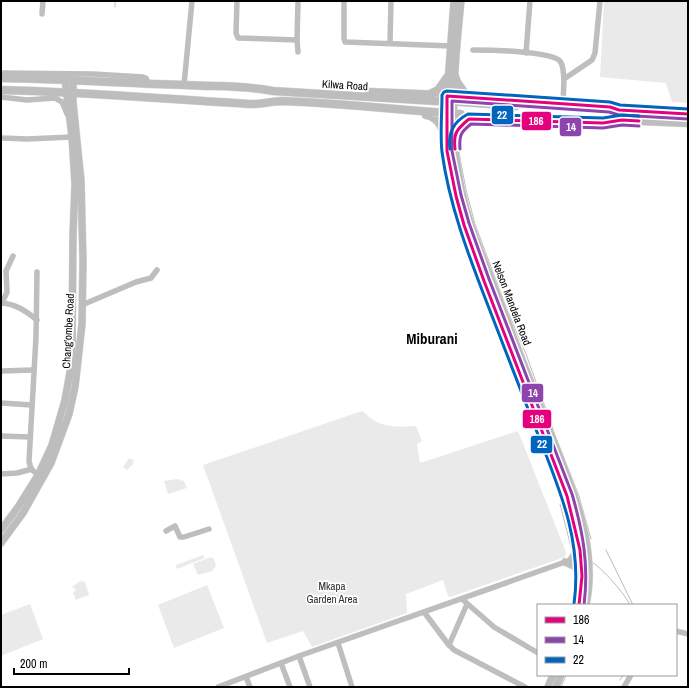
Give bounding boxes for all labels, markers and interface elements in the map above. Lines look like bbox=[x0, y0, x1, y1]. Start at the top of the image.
street label: Kilwa Road bbox=[322, 77, 368, 93]
line badge: 22 bbox=[491, 105, 514, 125]
text: 22 bbox=[497, 108, 507, 122]
line badge: 186 bbox=[521, 111, 552, 131]
text: 186 bbox=[528, 114, 544, 128]
line badge: 14 bbox=[559, 117, 582, 137]
text: 14 bbox=[566, 120, 576, 134]
street label: Nelson Mandela Road bbox=[489, 259, 535, 347]
street label: Chang'ombe Road bbox=[59, 293, 77, 369]
district label: Miburani bbox=[406, 328, 458, 349]
line badge: 14 bbox=[521, 383, 544, 403]
text: 14 bbox=[528, 386, 538, 400]
line badge: 186 bbox=[522, 409, 552, 429]
text: 186 bbox=[529, 412, 545, 426]
line badge: 22 bbox=[530, 435, 553, 454]
text: 22 bbox=[537, 437, 547, 451]
park label: Mkapa Garden Area bbox=[306, 579, 358, 606]
legend bbox=[537, 604, 677, 676]
text: 186 bbox=[573, 612, 589, 628]
text: 14 bbox=[573, 632, 584, 648]
scale bar bbox=[14, 650, 129, 676]
text: 22 bbox=[573, 652, 584, 668]
text: 200 m bbox=[20, 656, 47, 672]

